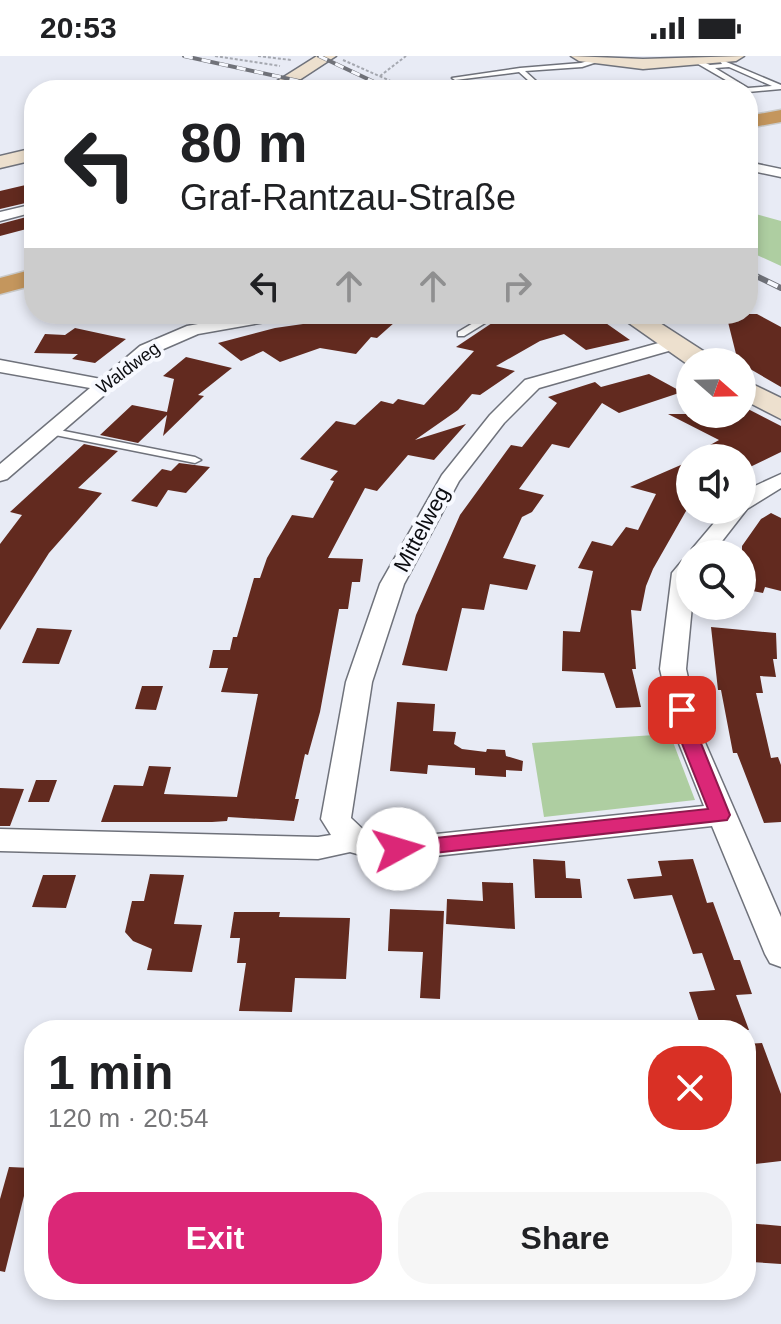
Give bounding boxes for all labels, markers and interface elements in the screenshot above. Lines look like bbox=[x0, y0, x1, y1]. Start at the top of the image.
text: 20:53 bbox=[40, 11, 117, 44]
text: 80 m bbox=[180, 111, 308, 174]
icon: left bbox=[48, 112, 152, 216]
text: Graf-Rantzau-Straße bbox=[180, 177, 516, 218]
icon: left bbox=[243, 264, 287, 308]
icon: ahead bbox=[327, 264, 371, 308]
icon: ahead bbox=[411, 264, 455, 308]
icon: right bbox=[495, 264, 539, 308]
street label: Waldweg bbox=[93, 338, 163, 398]
north arrow bbox=[676, 348, 756, 428]
map controls bbox=[676, 348, 756, 620]
button: sound bbox=[676, 444, 756, 524]
street label: Mittelweg bbox=[389, 482, 454, 576]
button: search bbox=[676, 540, 756, 620]
pin bbox=[648, 676, 716, 744]
icon: arrive bbox=[660, 688, 704, 732]
position arrow bbox=[356, 807, 440, 891]
text: 1 min bbox=[48, 1046, 173, 1099]
button: close bbox=[648, 1046, 732, 1130]
text: 120 m · 20:54 bbox=[48, 1103, 208, 1133]
button: Exit bbox=[48, 1192, 382, 1284]
button: Share bbox=[398, 1192, 732, 1284]

